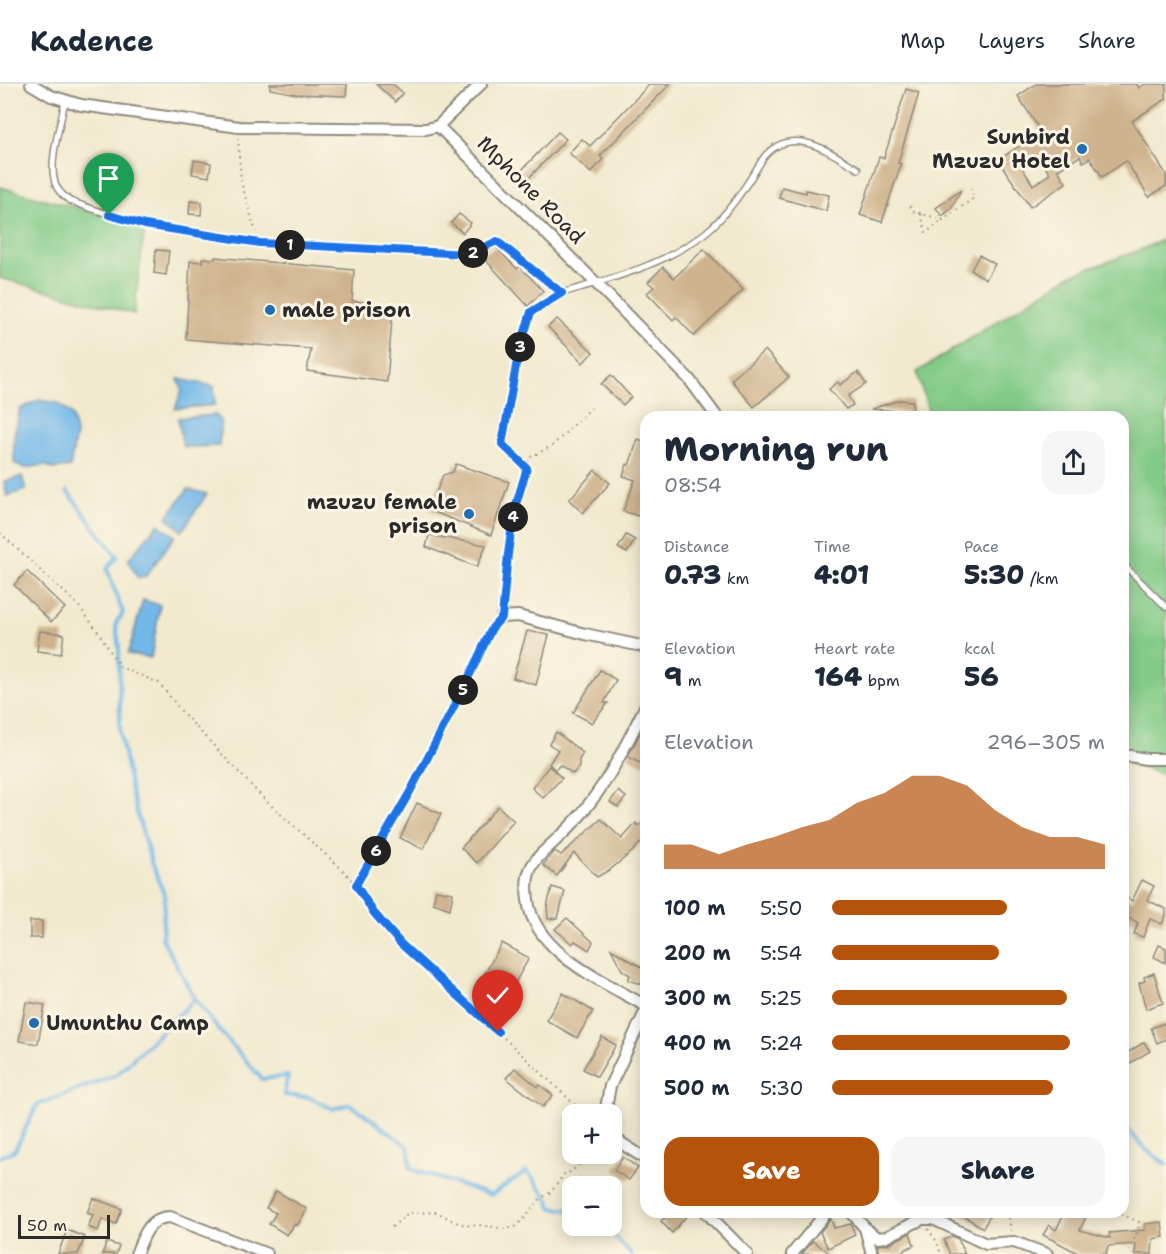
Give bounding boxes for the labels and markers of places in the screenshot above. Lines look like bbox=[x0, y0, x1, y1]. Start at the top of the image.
place label: Sunbird Mzuzu Hotel bbox=[932, 123, 1070, 175]
marker: Sunbird Mzuzu Hotel bbox=[1075, 142, 1089, 156]
pin bbox=[83, 153, 134, 215]
pin: 1 bbox=[275, 230, 305, 260]
pin: 2 bbox=[458, 238, 488, 268]
place label: male prison bbox=[282, 296, 411, 324]
marker: male prison bbox=[263, 303, 277, 317]
pin: 3 bbox=[505, 332, 535, 362]
place label: mzuzu female prison bbox=[307, 488, 457, 540]
pin: 4 bbox=[498, 502, 528, 532]
marker: mzuzu female prison bbox=[462, 507, 476, 521]
pin: 5 bbox=[448, 675, 478, 705]
pin: 6 bbox=[361, 836, 391, 866]
pin bbox=[472, 970, 523, 1032]
place label: Umunthu Camp bbox=[46, 1009, 209, 1037]
marker: Umunthu Camp bbox=[27, 1016, 41, 1030]

